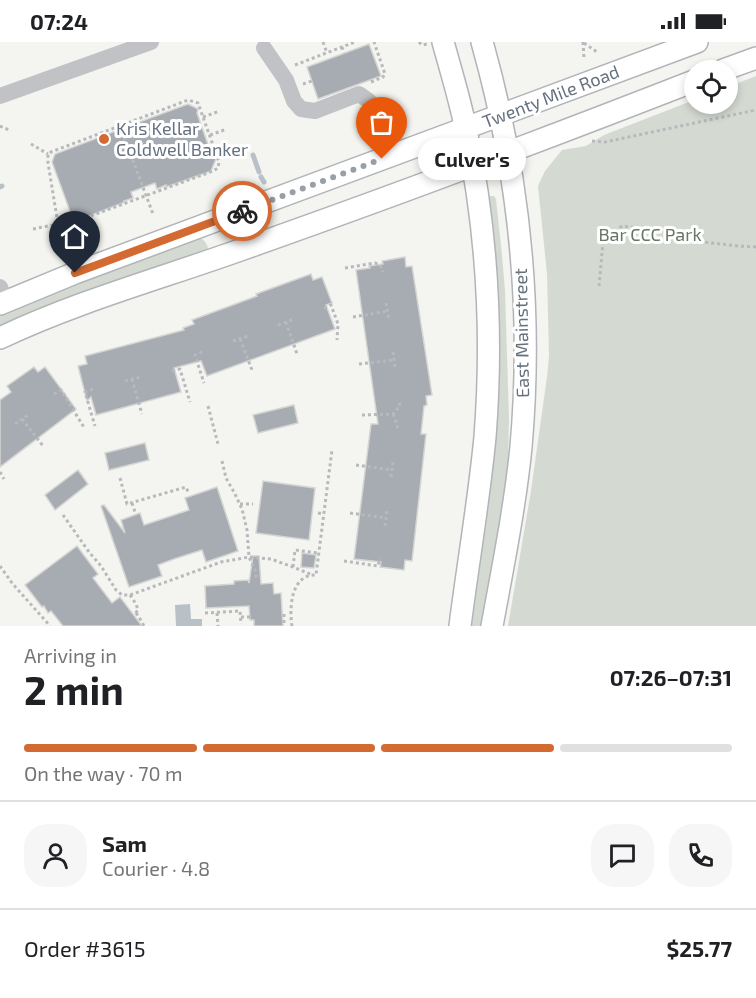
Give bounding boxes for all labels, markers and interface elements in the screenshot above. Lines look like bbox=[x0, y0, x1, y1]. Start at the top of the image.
text: 07:24 bbox=[30, 8, 88, 34]
street label: Twenty Mile Road bbox=[479, 60, 622, 132]
map controls bbox=[684, 60, 738, 114]
button: locate bbox=[684, 60, 738, 114]
pin bbox=[356, 97, 407, 159]
icon: bag bbox=[365, 106, 398, 139]
place label: Kris Kellar Coldwell Banker bbox=[116, 117, 248, 160]
marker: Kris Kellar Coldwell Banker bbox=[97, 132, 111, 146]
callout: Culver's bbox=[418, 138, 526, 180]
text: Culver's bbox=[434, 147, 510, 171]
courier bbox=[212, 181, 272, 241]
icon: bike bbox=[226, 195, 259, 228]
pin bbox=[49, 211, 100, 273]
icon: home bbox=[58, 220, 91, 253]
park label: Bar CCC Park bbox=[598, 223, 702, 245]
street label: East Mainstreet bbox=[509, 268, 533, 398]
text: Arriving in bbox=[24, 643, 117, 667]
text: 07:26–07:31 bbox=[610, 664, 732, 690]
text: 2 min bbox=[24, 666, 124, 713]
text: On the way · 70 m bbox=[24, 761, 183, 785]
button: person bbox=[24, 824, 87, 887]
button: chat bbox=[591, 824, 654, 887]
button: phone bbox=[669, 824, 732, 887]
text: Sam bbox=[102, 830, 147, 856]
text: Courier · 4.8 bbox=[102, 856, 210, 880]
text: Order #3615 bbox=[24, 935, 145, 961]
text: $25.77 bbox=[666, 935, 732, 961]

